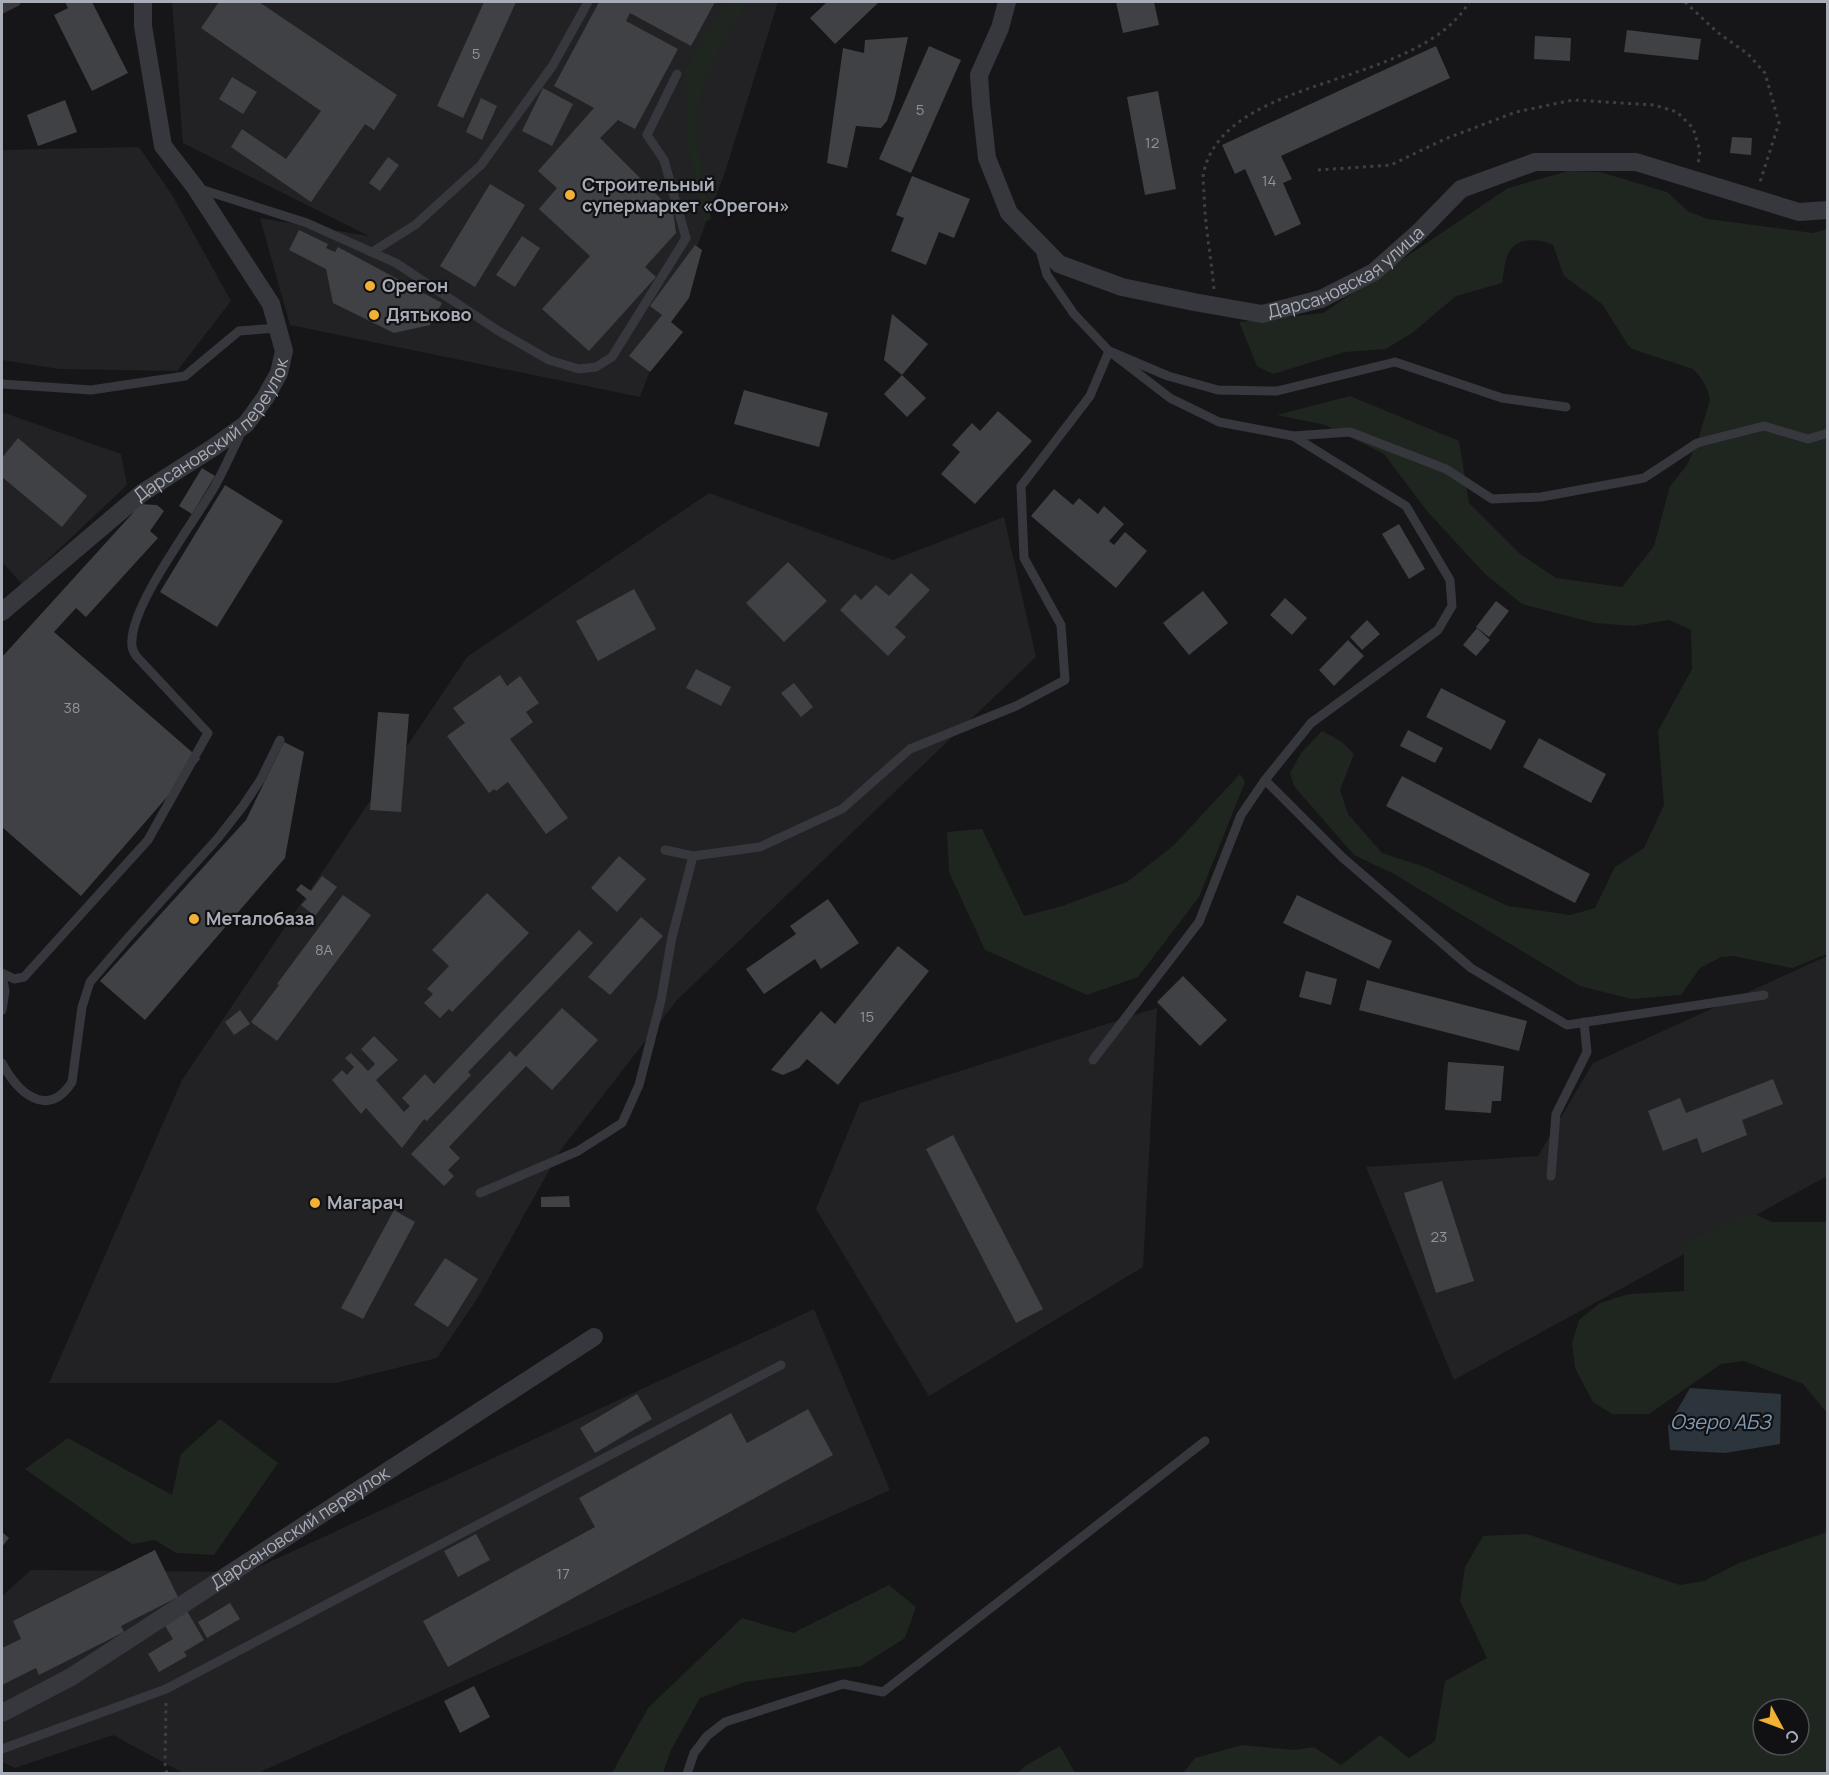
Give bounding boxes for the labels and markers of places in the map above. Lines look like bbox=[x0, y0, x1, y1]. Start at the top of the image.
place label: Строительный супермаркет «Орегон» bbox=[582, 172, 790, 217]
marker: Строительный супермаркет «Орегон» bbox=[563, 188, 577, 202]
place label: Орегон bbox=[382, 273, 448, 297]
marker: Орегон bbox=[363, 279, 377, 293]
place label: Дятьково bbox=[386, 302, 472, 326]
marker: Дятьково bbox=[367, 308, 381, 322]
place label: Металобаза bbox=[206, 906, 315, 930]
marker: Металобаза bbox=[187, 912, 201, 926]
place label: Магарач bbox=[327, 1190, 403, 1214]
marker: Магарач bbox=[308, 1196, 322, 1210]

